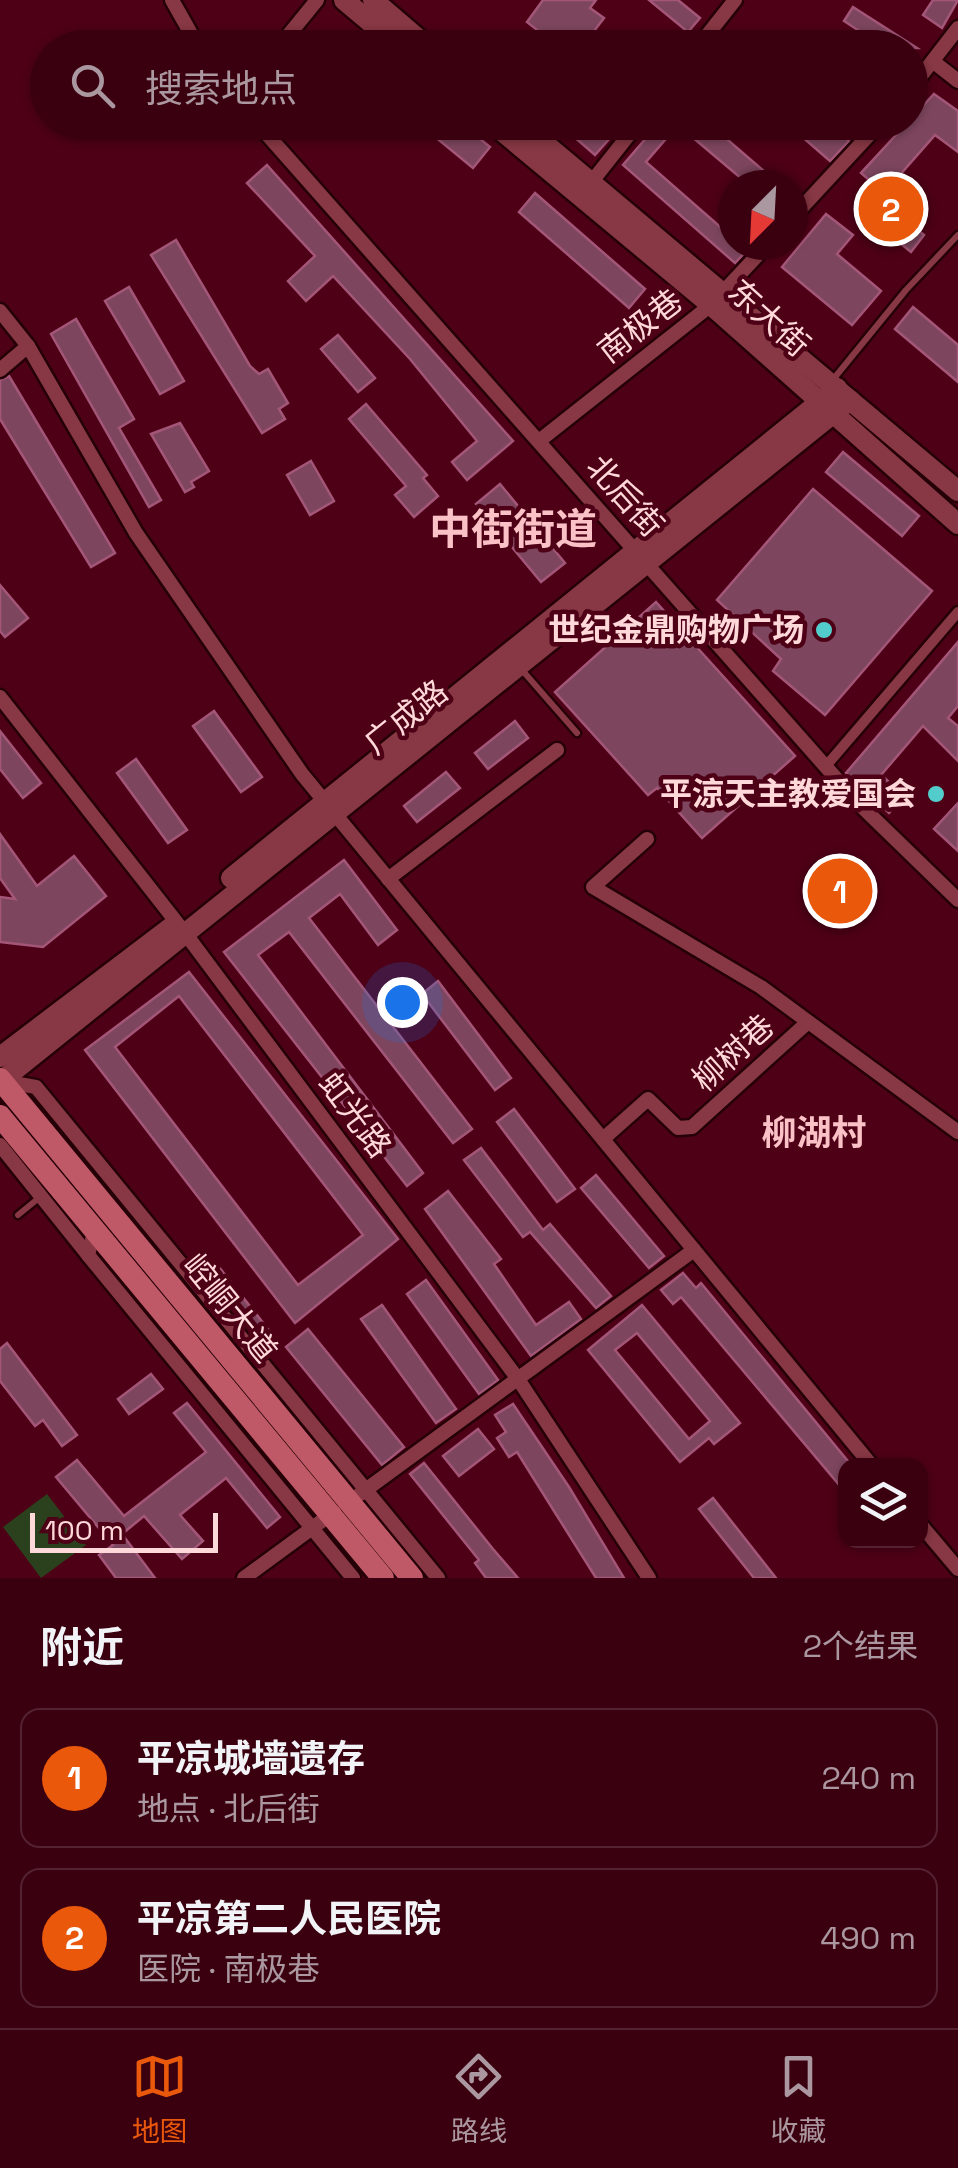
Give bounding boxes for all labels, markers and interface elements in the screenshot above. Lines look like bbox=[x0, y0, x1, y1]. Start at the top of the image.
search box bbox=[30, 30, 928, 140]
icon: search bbox=[65, 58, 120, 113]
text: 搜索地点 bbox=[145, 65, 297, 113]
north arrow bbox=[718, 170, 808, 260]
pin: 2 bbox=[858, 172, 924, 246]
street label: 东大街 bbox=[720, 271, 818, 365]
street label: 南极巷 bbox=[590, 281, 690, 371]
street label: 北后街 bbox=[578, 447, 672, 545]
district label: 中街街道 bbox=[429, 503, 597, 556]
place label: 世纪金鼎购物广场 bbox=[548, 610, 804, 650]
marker: 世纪金鼎购物广场 bbox=[813, 619, 835, 641]
street label: 广成路 bbox=[356, 671, 456, 763]
place label: 平涼天主教爱国会 bbox=[660, 774, 916, 814]
marker: 平涼天主教爱国会 bbox=[925, 783, 947, 805]
pin: 1 bbox=[808, 854, 872, 928]
your location bbox=[377, 977, 428, 1028]
street label: 柳树巷 bbox=[684, 1006, 782, 1100]
street label: 虹光路 bbox=[310, 1065, 400, 1165]
district label: 柳湖村 bbox=[761, 1111, 867, 1155]
street label: 崆峒大道 bbox=[174, 1246, 286, 1370]
map controls bbox=[838, 1458, 928, 1548]
button: layers bbox=[838, 1458, 928, 1548]
scale bar bbox=[30, 1508, 218, 1552]
text: 100 m bbox=[45, 1512, 124, 1548]
text: 附近 bbox=[40, 1621, 124, 1674]
text: 2个结果 bbox=[803, 1626, 918, 1666]
text: 平凉城墙遗存 bbox=[137, 1735, 365, 1783]
text: 1 bbox=[67, 1758, 82, 1798]
text: 240 m bbox=[821, 1758, 916, 1798]
text: 地点 · 北后街 bbox=[137, 1789, 319, 1829]
text: 平凉第二人民医院 bbox=[137, 1895, 441, 1943]
text: 2 bbox=[65, 1918, 84, 1958]
text: 490 m bbox=[820, 1918, 916, 1958]
text: 医院 · 南极巷 bbox=[137, 1949, 319, 1989]
tab: 地图 bbox=[132, 2049, 188, 2149]
tab: 路线 bbox=[451, 2049, 507, 2149]
tab: 收藏 bbox=[770, 2049, 826, 2149]

